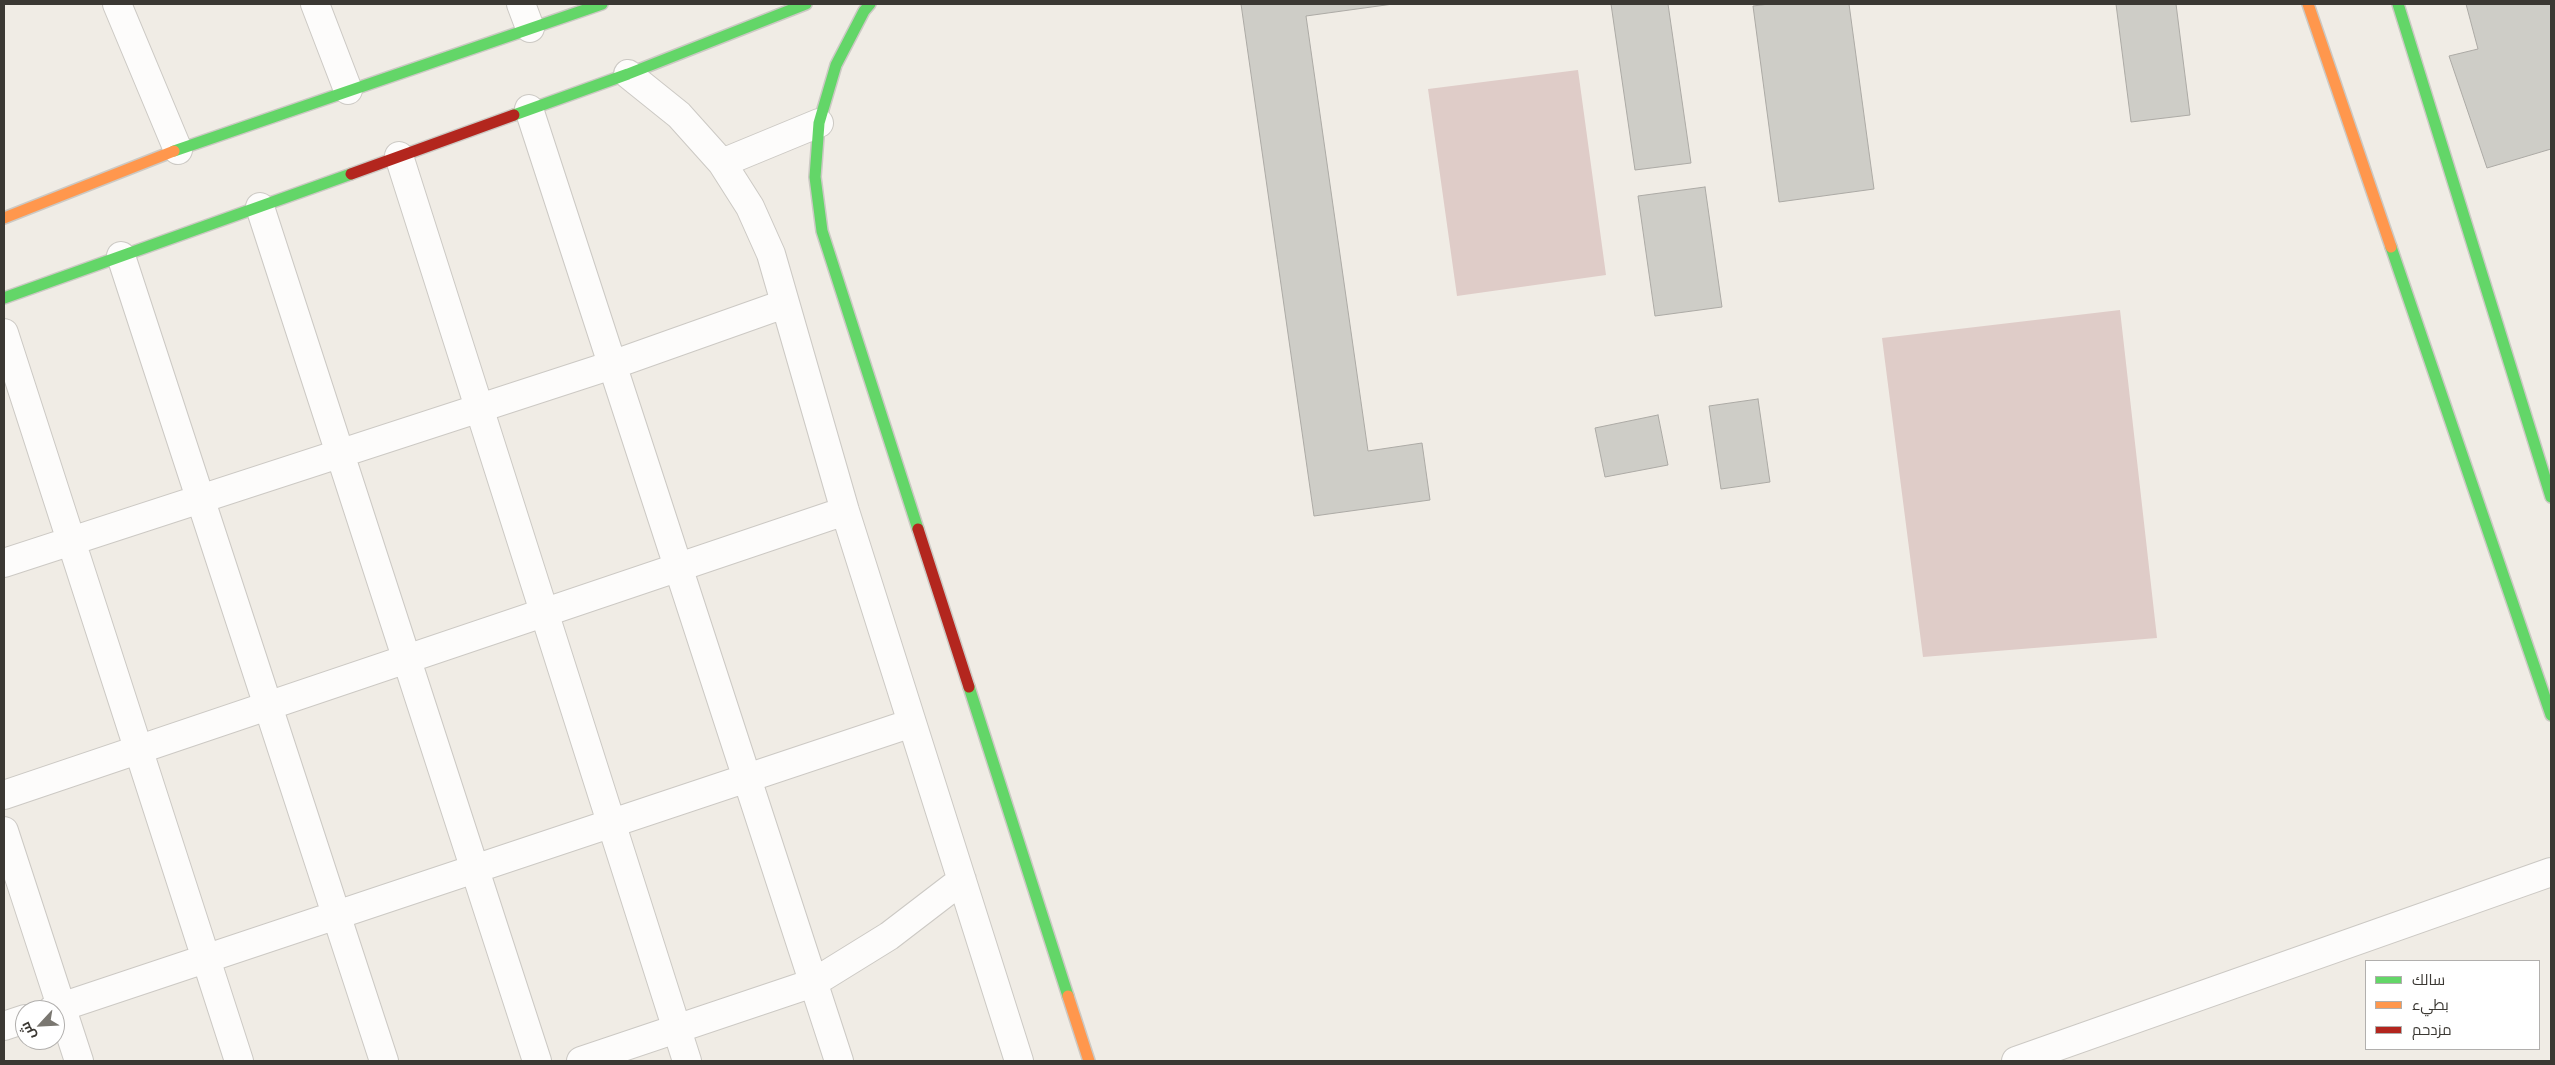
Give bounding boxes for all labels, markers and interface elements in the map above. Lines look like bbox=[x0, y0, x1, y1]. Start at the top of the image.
legend bbox=[2365, 960, 2540, 1050]
text: سالك bbox=[2412, 971, 2445, 988]
text: بطيء bbox=[2412, 996, 2449, 1013]
north arrow bbox=[15, 1000, 65, 1050]
text: ش bbox=[16, 1019, 38, 1042]
text: مزدحم bbox=[2412, 1021, 2452, 1038]

